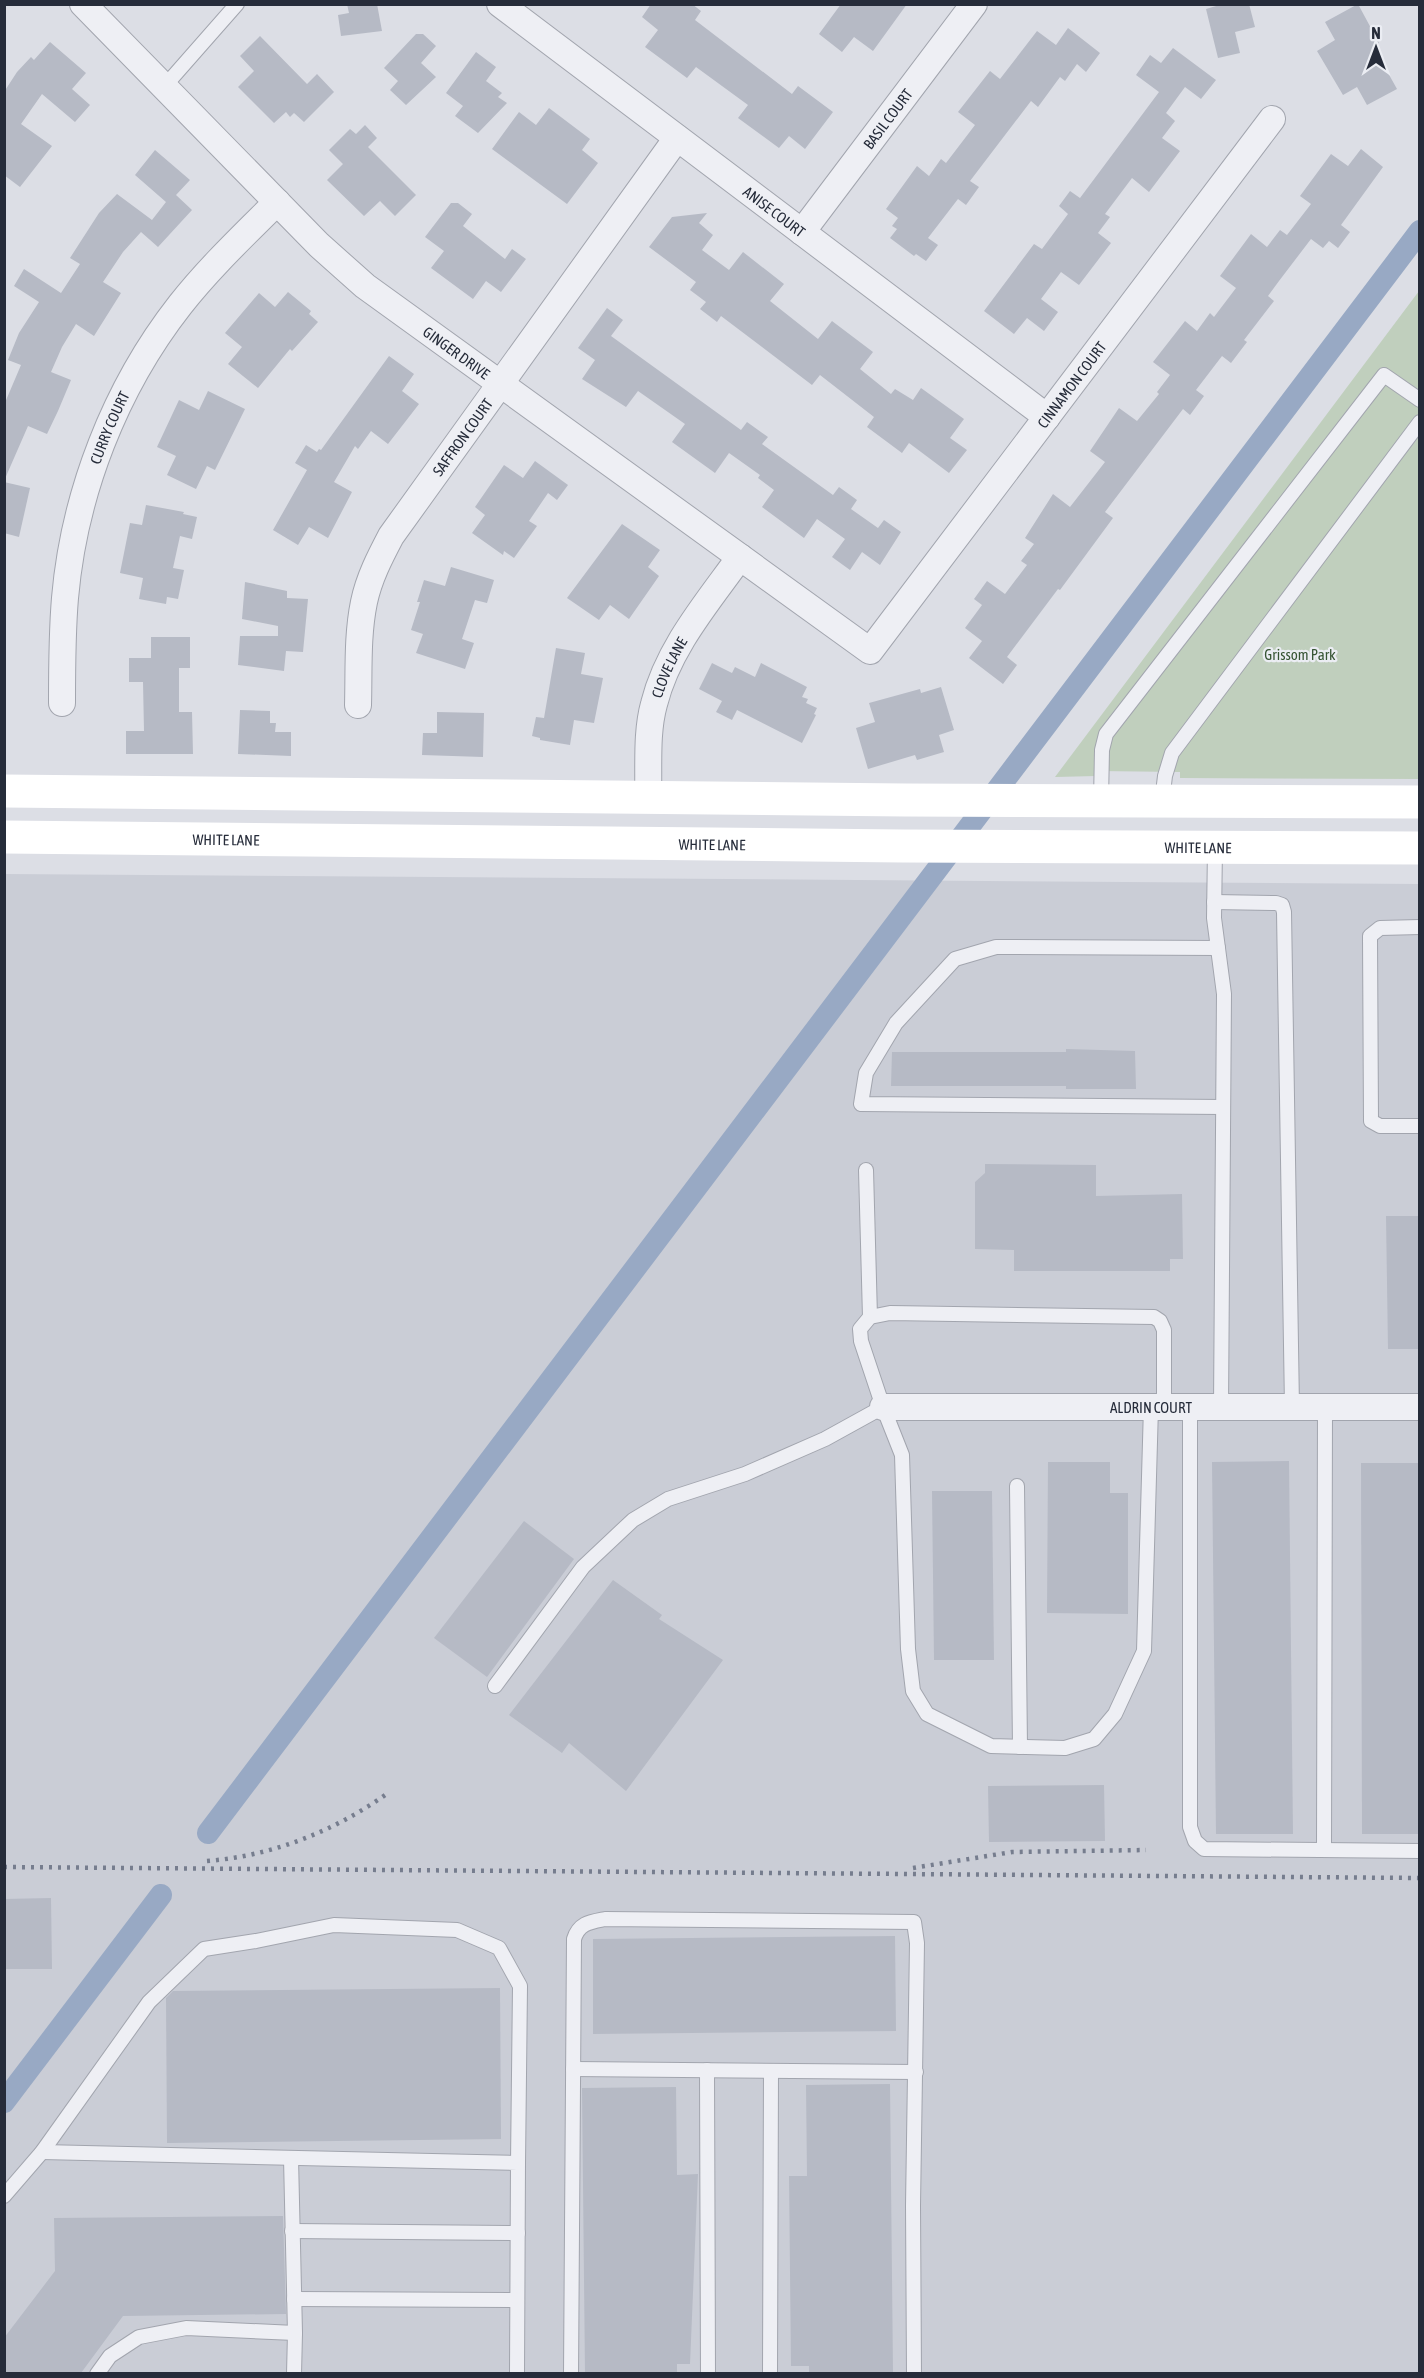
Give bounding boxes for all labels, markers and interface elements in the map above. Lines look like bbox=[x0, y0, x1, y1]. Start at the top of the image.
north arrow bbox=[1346, 18, 1406, 78]
text: N bbox=[1371, 24, 1381, 42]
street label: BASIL COURT bbox=[859, 85, 916, 152]
street label: ANISE COURT bbox=[740, 183, 809, 240]
street label: GINGER DRIVE bbox=[420, 322, 494, 382]
street label: CINNAMON COURT bbox=[1033, 338, 1110, 431]
street label: CURRY COURT bbox=[86, 388, 132, 466]
street label: SAFFRON COURT bbox=[429, 395, 496, 479]
street label: CLOVE LANE bbox=[648, 633, 690, 700]
park label: Grissom Park bbox=[1264, 646, 1336, 663]
street label: WHITE LANE bbox=[192, 830, 260, 848]
street label: WHITE LANE bbox=[678, 835, 746, 853]
street label: WHITE LANE bbox=[1164, 839, 1232, 856]
street label: ALDRIN COURT bbox=[1110, 1399, 1192, 1416]

